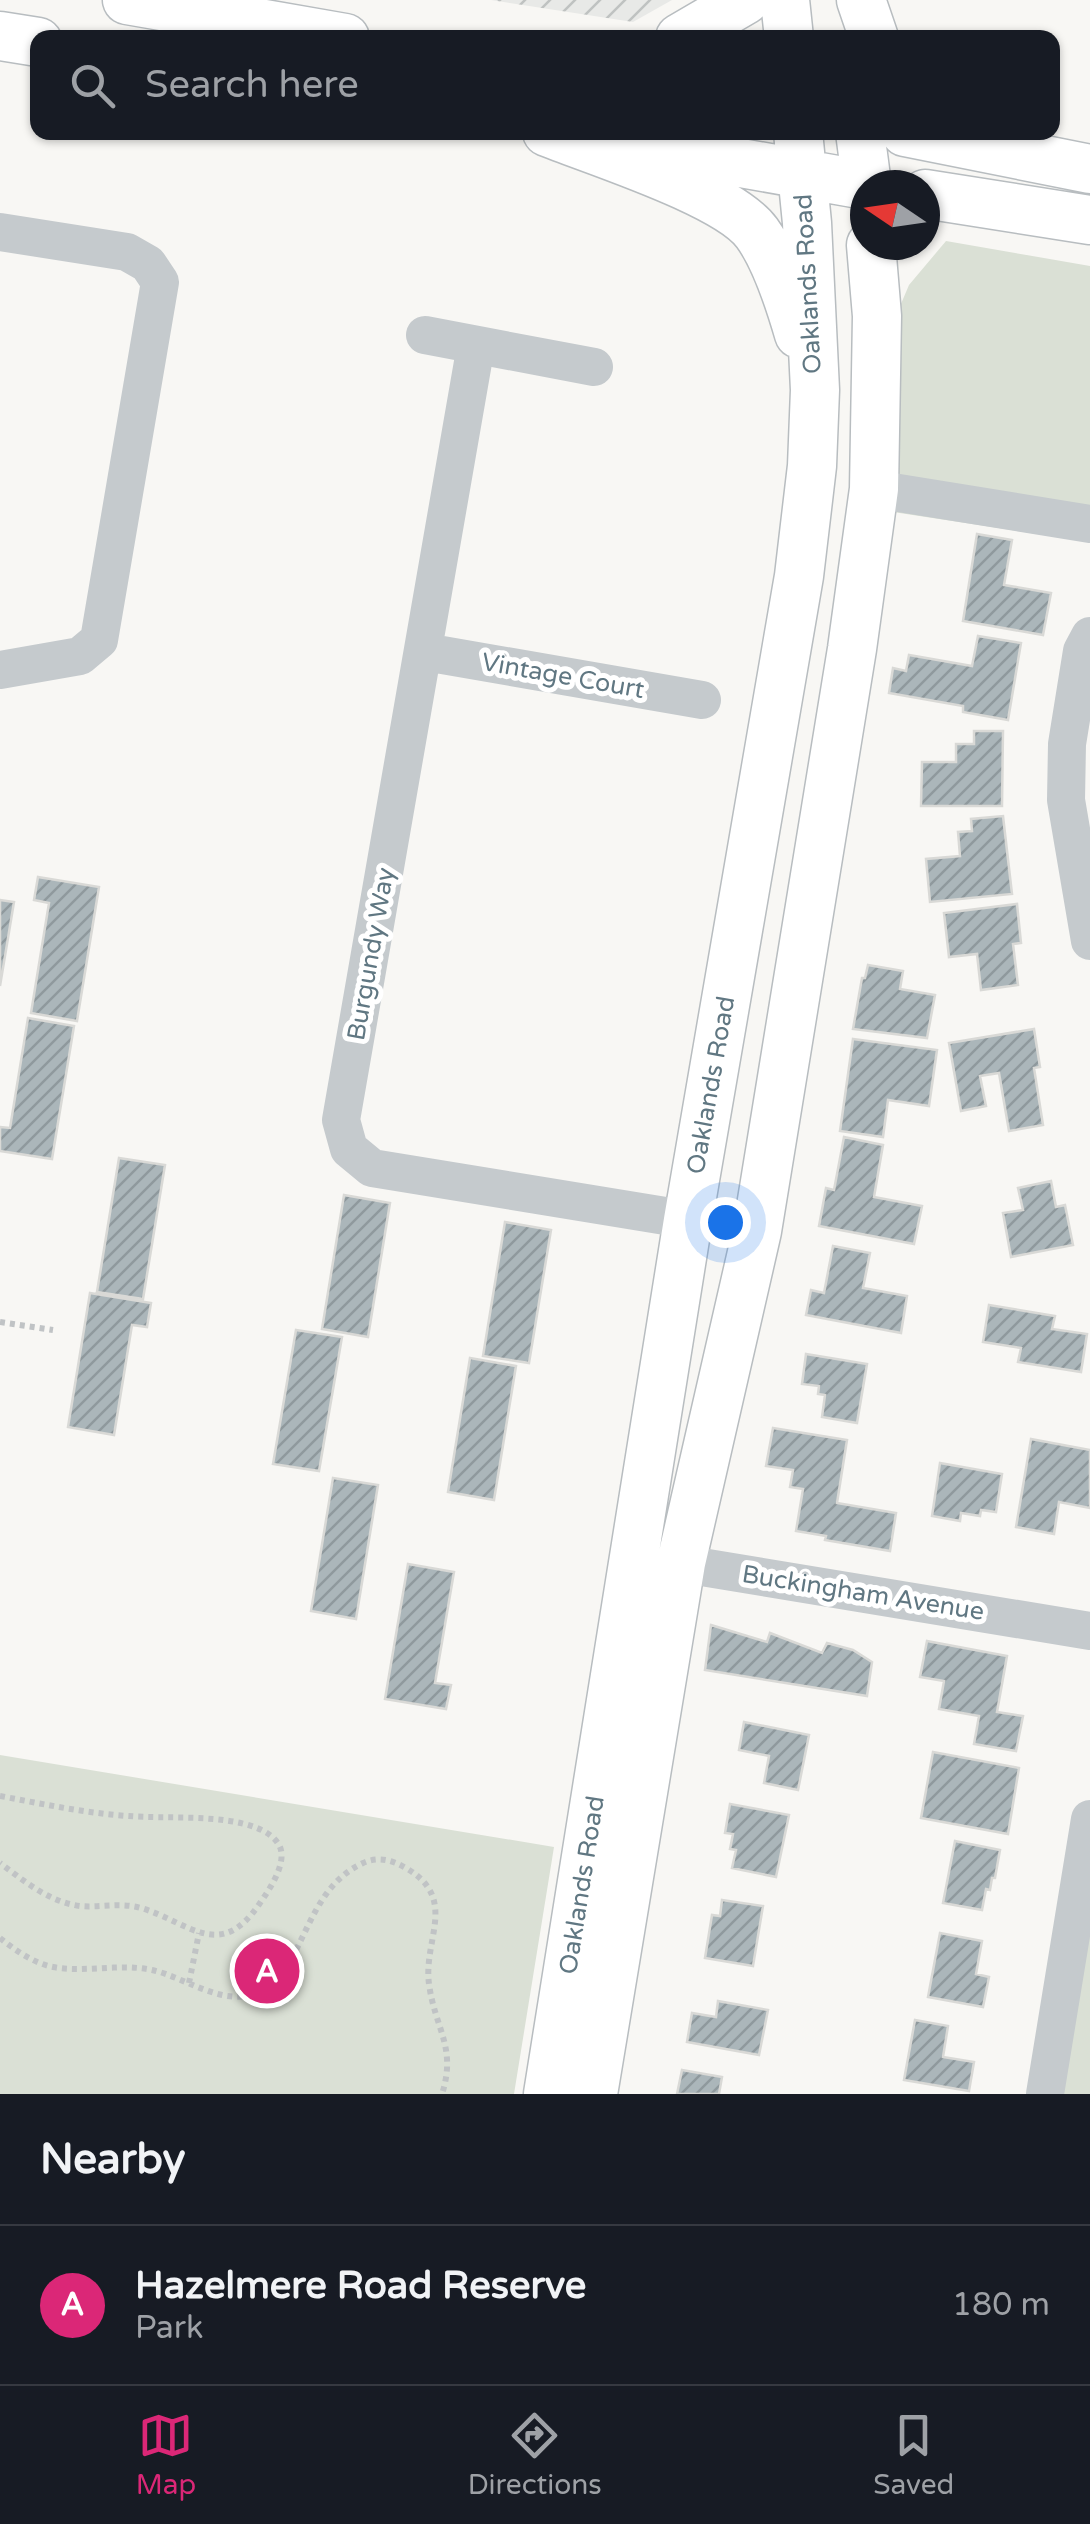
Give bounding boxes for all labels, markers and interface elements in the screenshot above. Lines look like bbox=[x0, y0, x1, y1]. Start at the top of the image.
search box bbox=[30, 30, 1060, 140]
icon: search bbox=[65, 58, 120, 113]
text: Search here bbox=[145, 62, 359, 108]
north arrow bbox=[850, 170, 940, 260]
street label: Oaklands Road bbox=[788, 193, 828, 375]
street label: Vintage Court bbox=[479, 647, 647, 705]
street label: Burgundy Way bbox=[341, 865, 401, 1043]
street label: Oaklands Road bbox=[681, 994, 741, 1176]
your location bbox=[700, 1197, 751, 1248]
street label: Buckingham Avenue bbox=[740, 1559, 986, 1627]
street label: Oaklands Road bbox=[553, 1794, 611, 1976]
pin: A bbox=[234, 1934, 300, 2008]
text: Nearby bbox=[40, 2134, 185, 2185]
text: Hazelmere Road Reserve bbox=[135, 2263, 586, 2309]
text: A bbox=[61, 2286, 84, 2324]
text: 180 m bbox=[952, 2286, 1050, 2324]
text: Park bbox=[135, 2309, 203, 2347]
tab: Map bbox=[136, 2408, 196, 2502]
tab: Directions bbox=[468, 2408, 602, 2502]
tab: Saved bbox=[873, 2408, 954, 2502]

